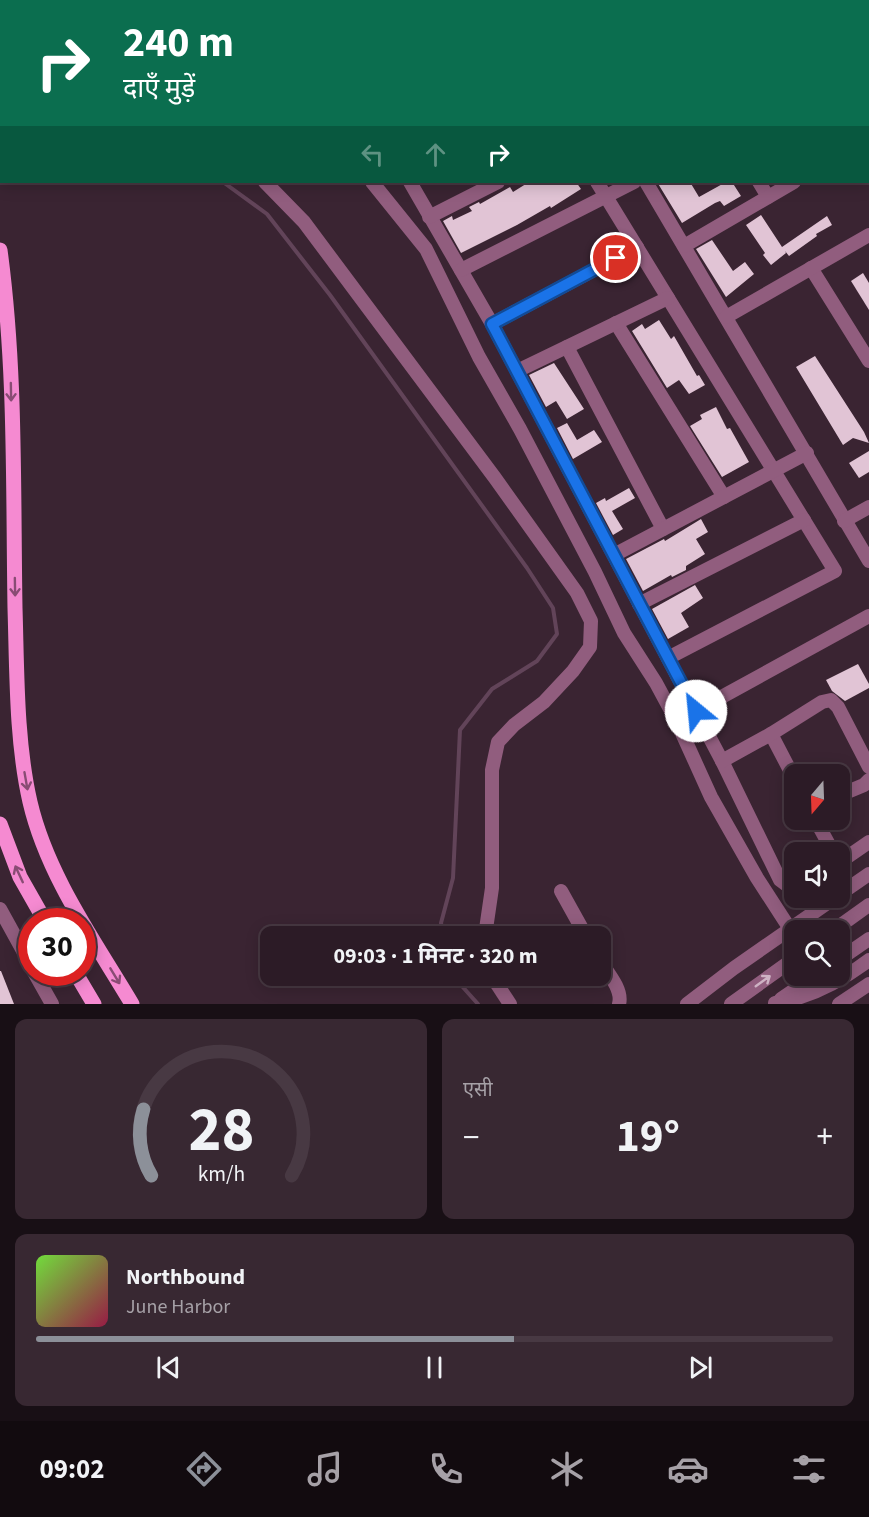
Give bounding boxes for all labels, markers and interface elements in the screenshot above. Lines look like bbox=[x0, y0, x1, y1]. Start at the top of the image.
text: 240 m bbox=[123, 13, 234, 73]
icon: right bbox=[24, 24, 102, 102]
text: दाएँ मुड़ें bbox=[123, 69, 195, 108]
icon: left bbox=[356, 138, 389, 171]
icon: ahead bbox=[419, 138, 452, 171]
icon: right bbox=[482, 138, 515, 171]
pin bbox=[590, 232, 641, 283]
icon: arrive bbox=[599, 241, 632, 274]
one-way arrow bbox=[5, 381, 17, 401]
one-way arrow bbox=[9, 576, 21, 596]
position arrow bbox=[664, 679, 728, 743]
north arrow bbox=[784, 764, 850, 830]
map controls bbox=[784, 764, 850, 986]
one-way arrow bbox=[21, 771, 32, 790]
button: sound bbox=[784, 842, 850, 908]
one-way arrow bbox=[13, 865, 25, 883]
speed limit sign: 30 bbox=[18, 908, 96, 986]
button: search bbox=[784, 920, 850, 986]
text: 09:03 · 1 मिनट · 320 m bbox=[333, 940, 538, 972]
one-way arrow bbox=[110, 967, 122, 984]
one-way arrow bbox=[754, 975, 770, 987]
text: एसी bbox=[463, 1076, 493, 1104]
text: 28 bbox=[188, 1086, 254, 1175]
text: 19° bbox=[616, 1105, 680, 1169]
text: − bbox=[463, 1114, 479, 1161]
text: + bbox=[817, 1114, 833, 1161]
text: km/h bbox=[197, 1159, 245, 1190]
text: Northbound bbox=[126, 1261, 245, 1293]
text: June Harbor bbox=[126, 1293, 230, 1321]
icon: previous bbox=[152, 1351, 185, 1384]
icon: pause bbox=[418, 1351, 451, 1384]
icon: next bbox=[684, 1351, 717, 1384]
icon: directions bbox=[183, 1448, 225, 1490]
icon: music bbox=[304, 1448, 346, 1490]
icon: phone bbox=[425, 1448, 467, 1490]
icon: climate bbox=[546, 1448, 588, 1490]
icon: car bbox=[667, 1448, 709, 1490]
icon: filters bbox=[788, 1448, 830, 1490]
text: 09:02 bbox=[39, 1450, 105, 1489]

